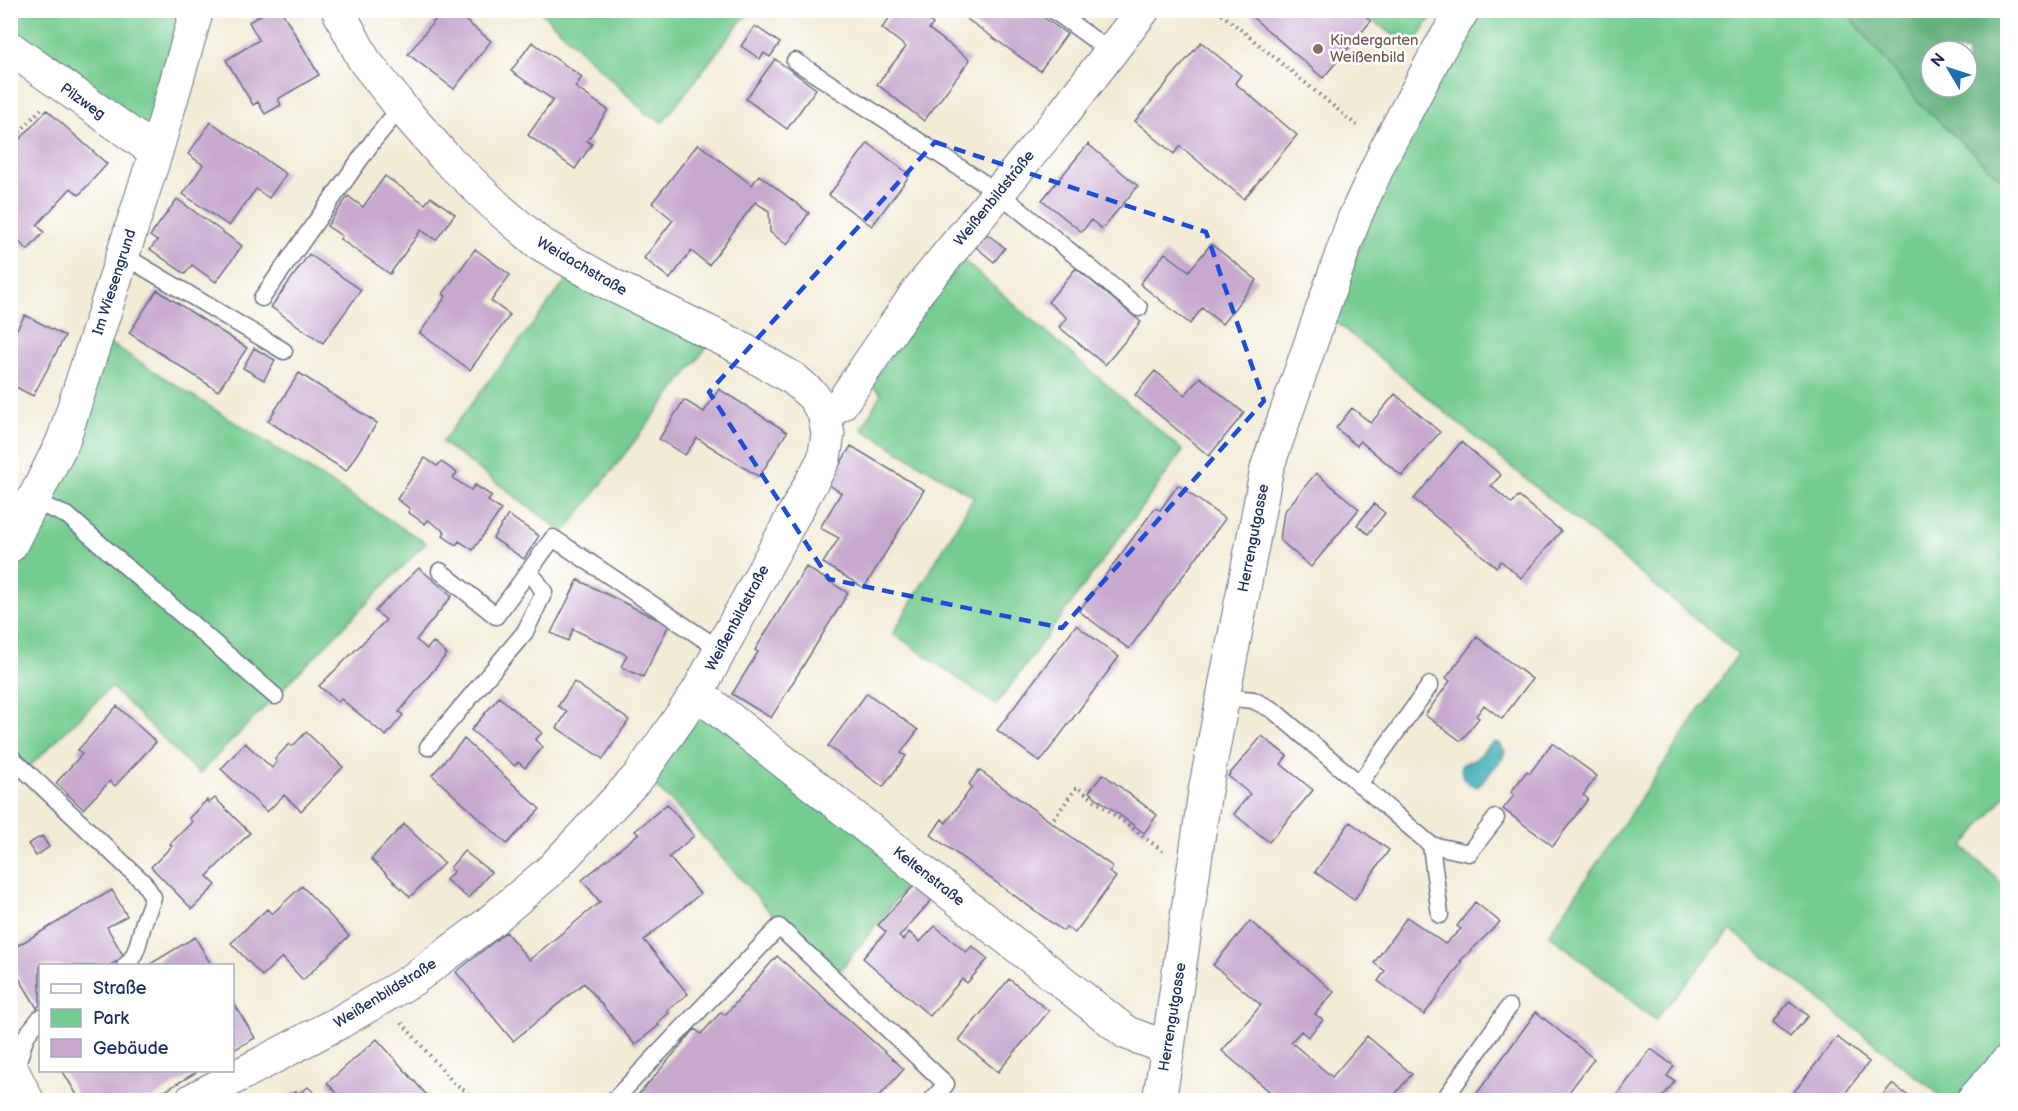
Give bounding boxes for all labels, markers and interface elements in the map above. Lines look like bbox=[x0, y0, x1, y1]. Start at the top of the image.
place label: Kindergarten Weißenbild bbox=[1330, 31, 1419, 67]
north arrow bbox=[1919, 39, 1979, 99]
marker: Kindergarten Weißenbild bbox=[1311, 42, 1325, 56]
text: N bbox=[1927, 50, 1950, 71]
street label: Pilzweg bbox=[56, 79, 109, 124]
street label: Weißenbildstraße bbox=[950, 146, 1039, 250]
street label: Im Wiesengrund bbox=[88, 227, 141, 337]
street label: Weidachstraße bbox=[533, 233, 631, 300]
street label: Herrengutgasse bbox=[1234, 482, 1273, 594]
street label: Weißenbildstraße bbox=[701, 562, 774, 675]
street label: Keltenstraße bbox=[889, 842, 969, 910]
street label: Weißenbildstraße bbox=[330, 954, 440, 1033]
street label: Herrengutgasse bbox=[1155, 961, 1190, 1073]
legend bbox=[39, 964, 234, 1072]
text: Straße bbox=[93, 978, 147, 999]
text: Park bbox=[93, 1008, 129, 1029]
text: Gebäude bbox=[93, 1038, 169, 1059]

